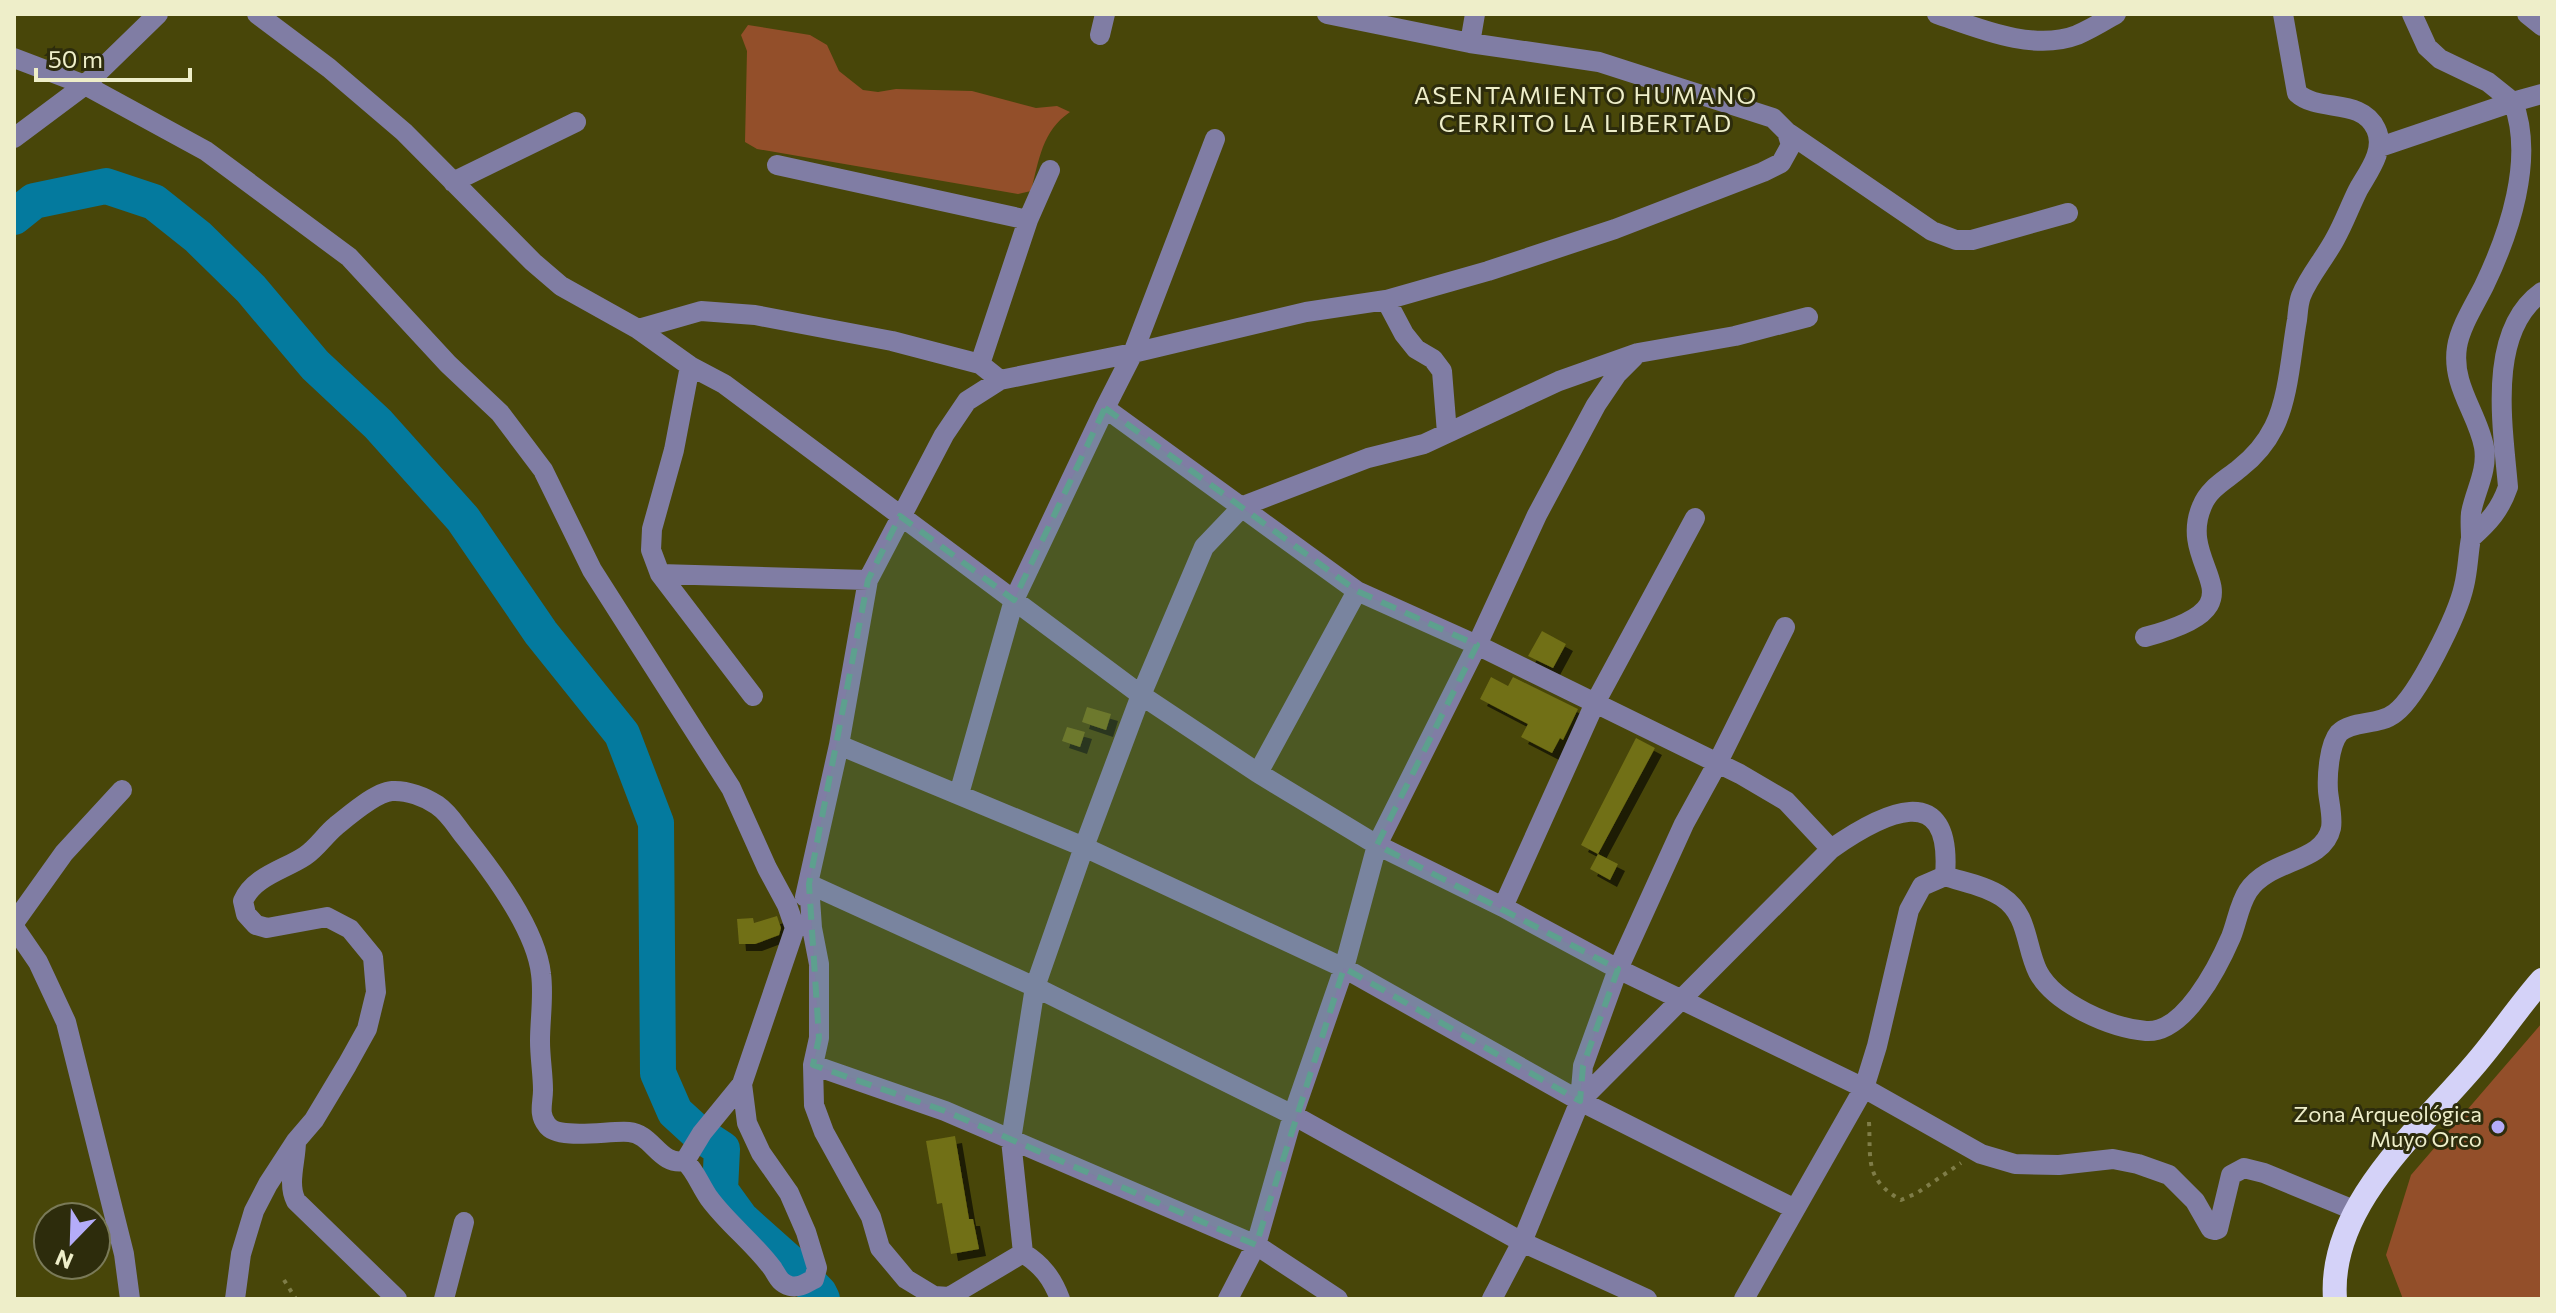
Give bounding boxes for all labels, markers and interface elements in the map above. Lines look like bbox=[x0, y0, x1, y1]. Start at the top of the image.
scale bar bbox=[36, 32, 190, 82]
text: 50 m bbox=[48, 44, 103, 73]
district label: ASENTAMIENTO HUMANO CERRITO LA LIBERTAD bbox=[1414, 80, 1758, 137]
place label: Zona Arqueológica Muyo Orco bbox=[2294, 1100, 2482, 1152]
marker: Zona Arqueológica Muyo Orco bbox=[2489, 1118, 2507, 1136]
north arrow bbox=[32, 1201, 112, 1281]
text: N bbox=[51, 1244, 77, 1276]

